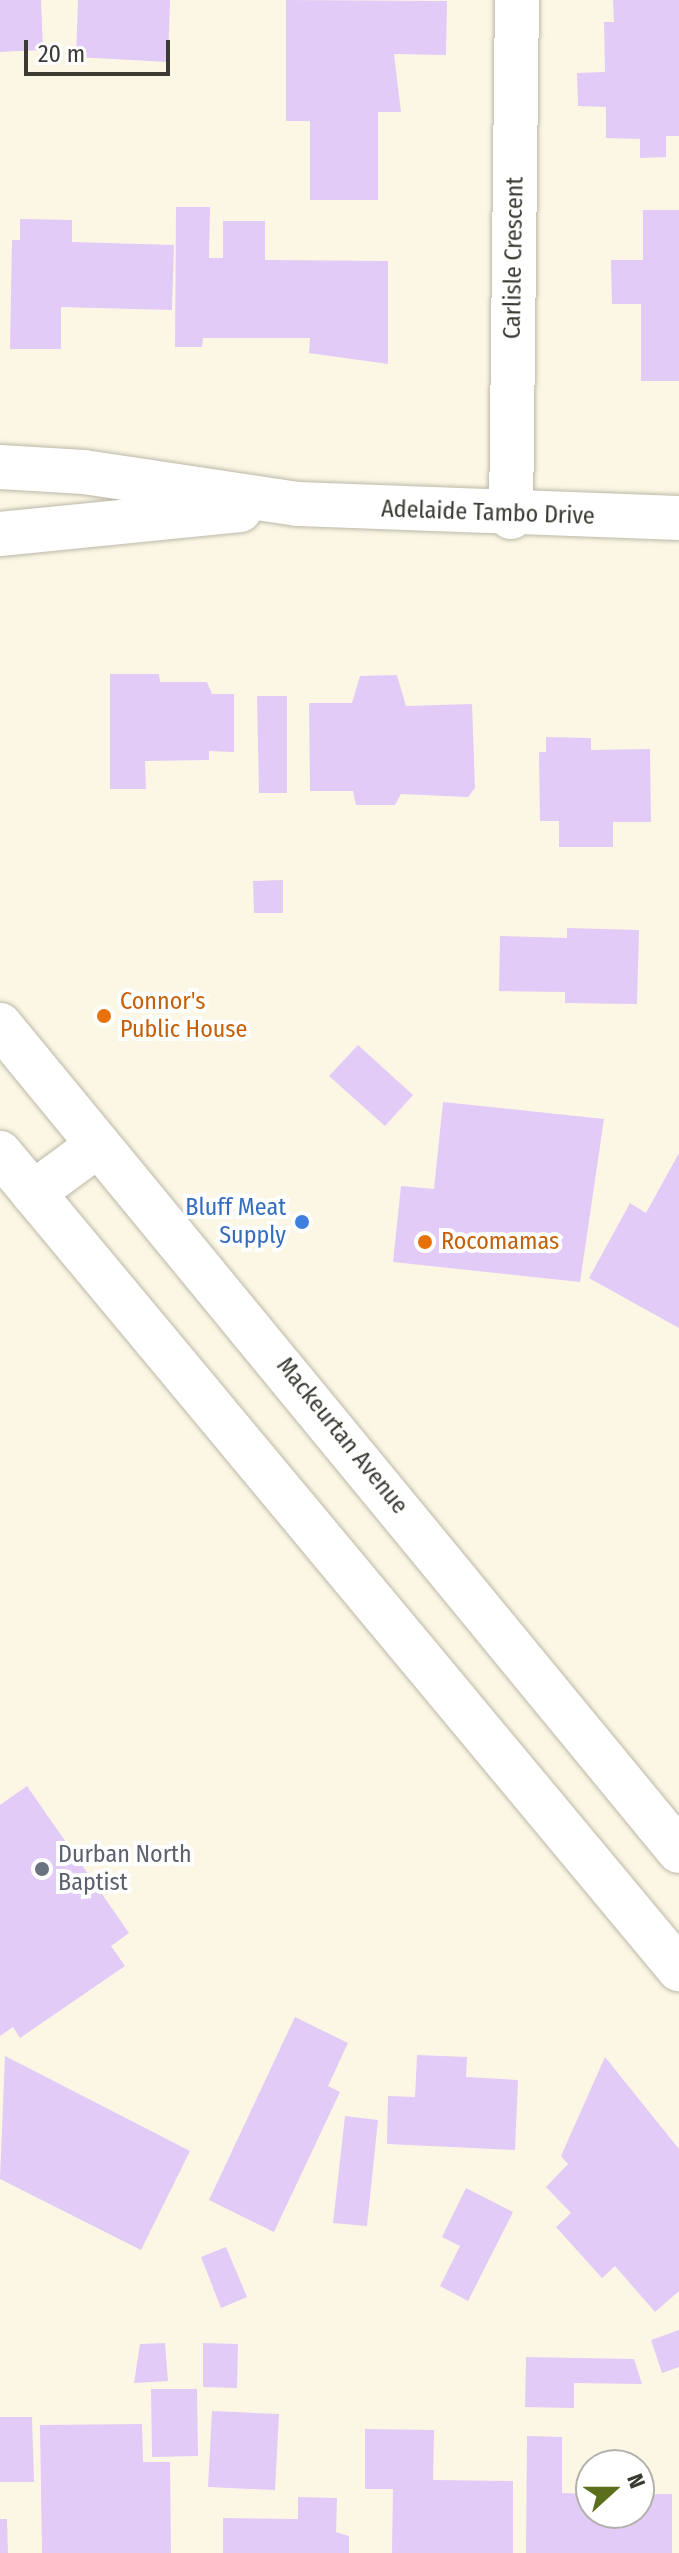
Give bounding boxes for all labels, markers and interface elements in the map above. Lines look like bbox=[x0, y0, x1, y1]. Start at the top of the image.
scale bar bbox=[28, 24, 174, 74]
text: 20 m bbox=[38, 40, 85, 68]
street label: Carlisle Crescent bbox=[498, 177, 530, 339]
street label: Adelaide Tambo Drive bbox=[381, 495, 595, 531]
place label: Connor's Public House bbox=[120, 988, 247, 1044]
marker: Connor's Public House bbox=[95, 1007, 113, 1025]
place label: Bluff Meat Supply bbox=[185, 1194, 286, 1250]
marker: Bluff Meat Supply bbox=[293, 1213, 311, 1231]
place label: Rocomamas bbox=[441, 1228, 559, 1256]
marker: Rocomamas bbox=[416, 1233, 434, 1251]
street label: Mackeurtan Avenue bbox=[270, 1352, 414, 1520]
place label: Durban North Baptist bbox=[58, 1841, 192, 1897]
marker: Durban North Baptist bbox=[33, 1860, 51, 1878]
north arrow bbox=[575, 2449, 655, 2529]
text: N bbox=[621, 2470, 651, 2492]

